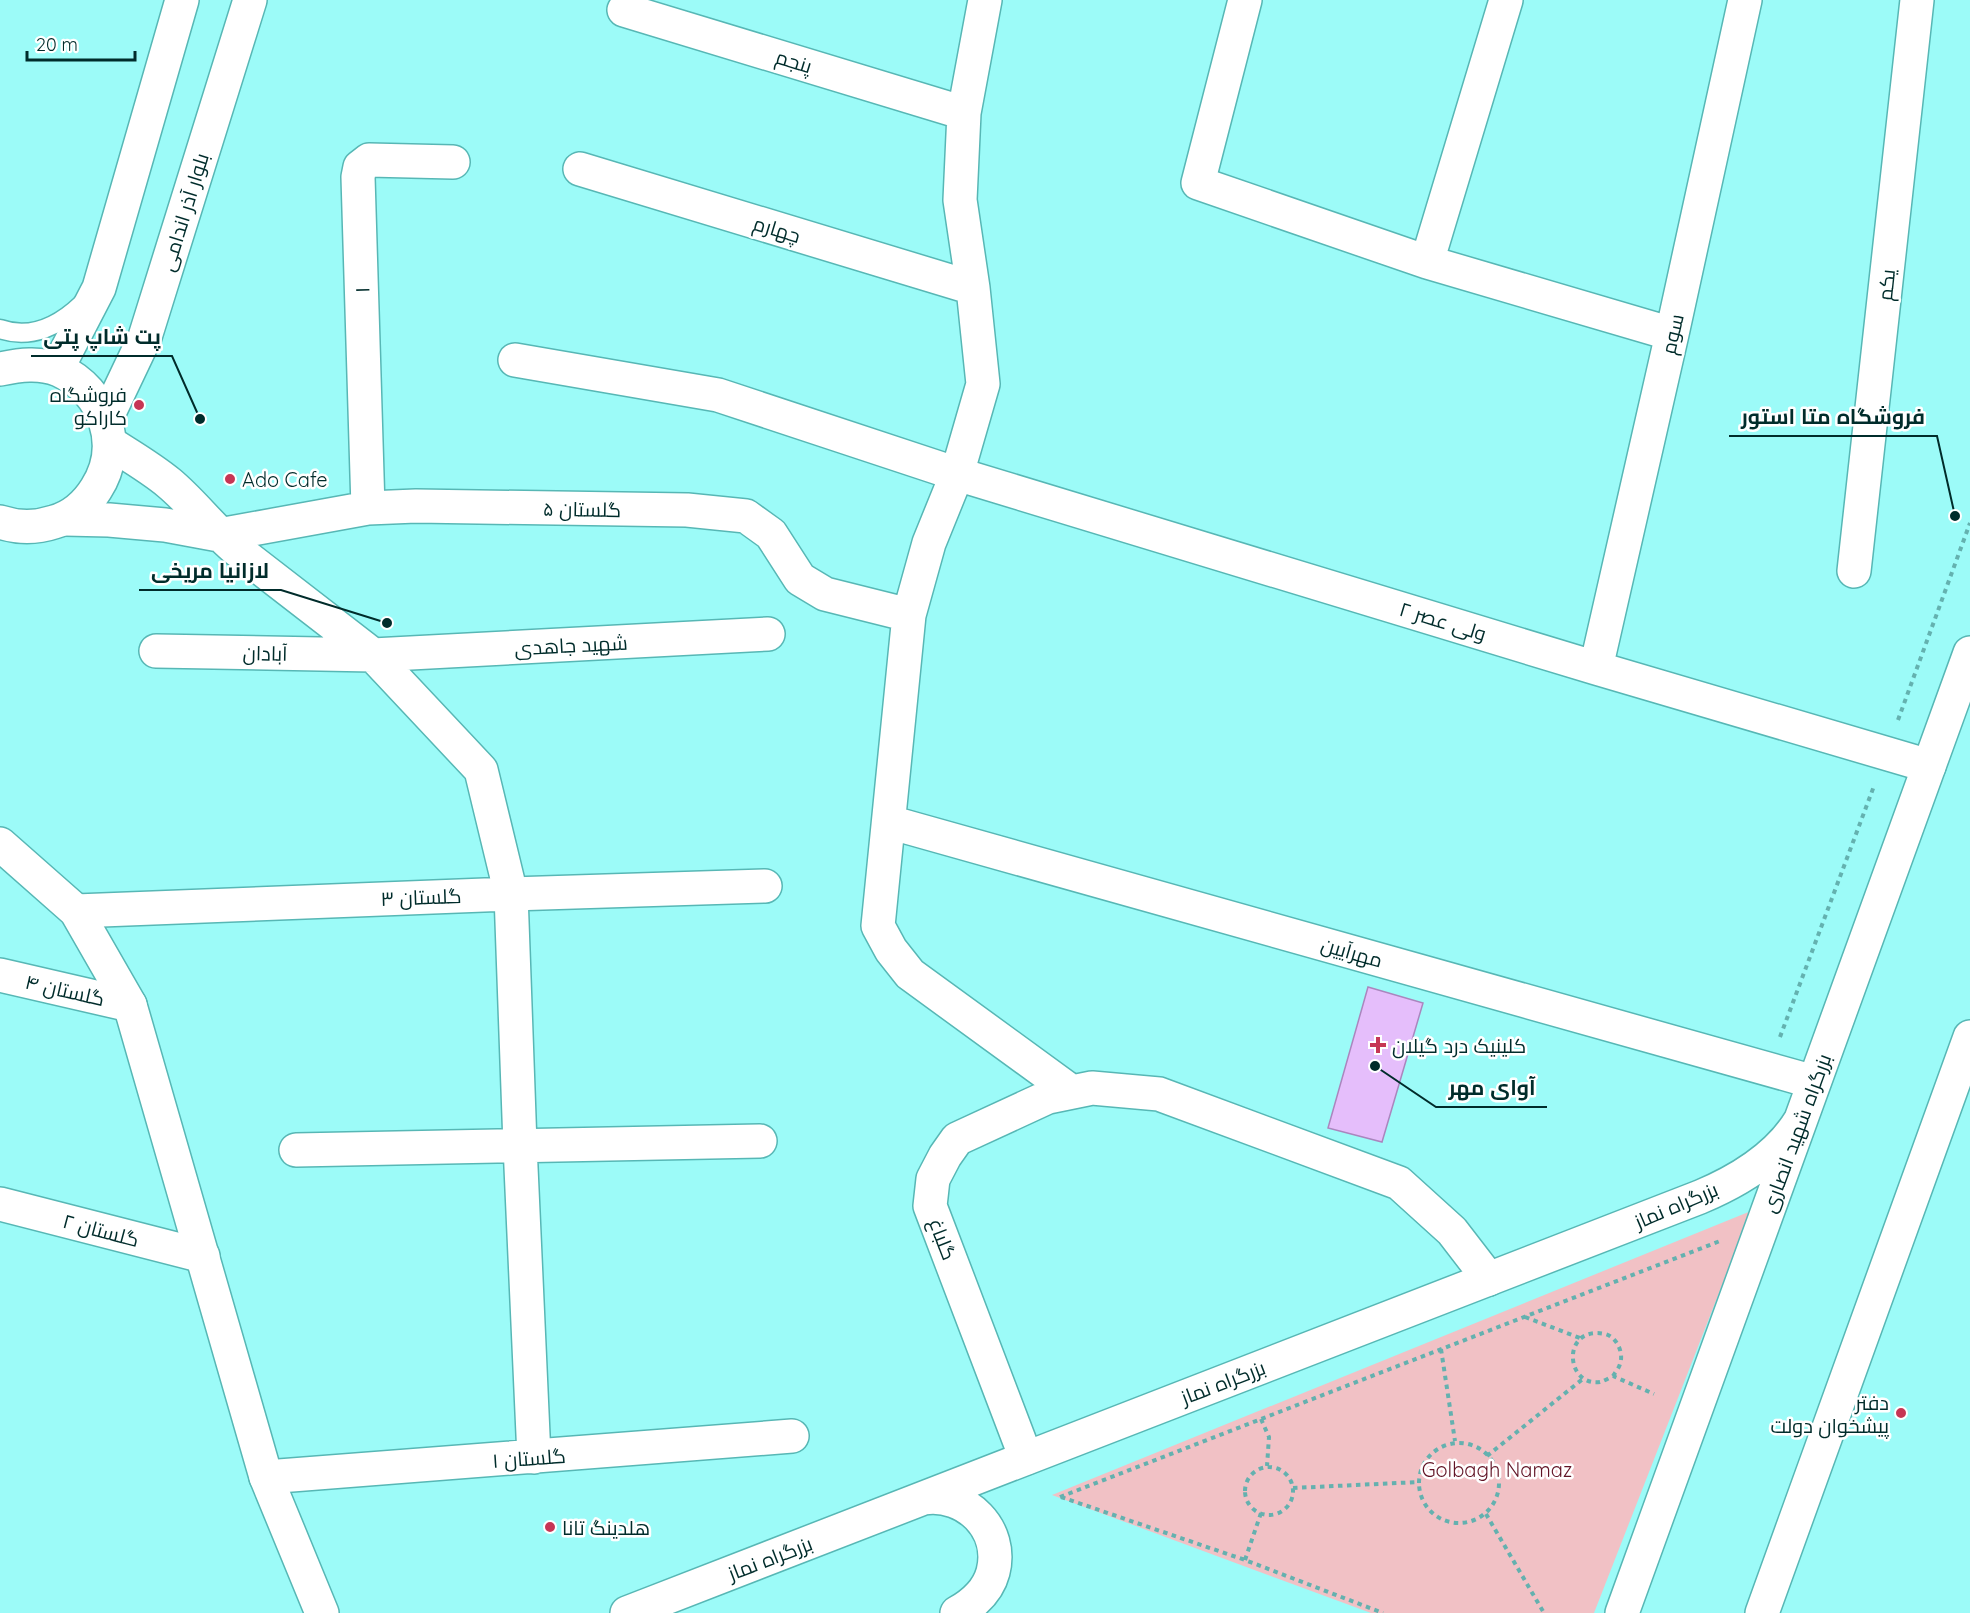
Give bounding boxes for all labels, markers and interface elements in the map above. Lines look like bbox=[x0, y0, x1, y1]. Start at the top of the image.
scale bar bbox=[27, 24, 135, 62]
text: 20 m bbox=[36, 33, 78, 56]
street label: پنجم bbox=[772, 44, 816, 80]
street label: بلوار آذر اندامی bbox=[154, 150, 215, 274]
street label: چهارم bbox=[750, 210, 804, 250]
street label: یکم bbox=[1872, 267, 1902, 302]
street label: ۱ bbox=[349, 286, 375, 294]
street label: سوم bbox=[1655, 311, 1691, 357]
callout: پت شاپ پتی bbox=[31, 317, 172, 356]
text: پت شاپ پتی bbox=[43, 323, 161, 352]
place label: فروشگاه کاراکو bbox=[50, 382, 127, 430]
callout: فروشگاه متا استور bbox=[1729, 397, 1937, 436]
marker: فروشگاه کاراکو bbox=[132, 398, 146, 412]
text: فروشگاه متا استور bbox=[1740, 403, 1925, 430]
place label: Ado Cafe bbox=[242, 467, 328, 492]
marker: Ado Cafe bbox=[223, 472, 237, 486]
street label: گلستان ۵ bbox=[543, 496, 621, 523]
callout: لازانیا مریخی bbox=[139, 551, 281, 590]
text: لازانیا مریخی bbox=[151, 557, 269, 583]
street label: ولی عصر ۲ bbox=[1396, 596, 1490, 647]
street label: شهید جاهدی bbox=[514, 630, 628, 661]
street label: آبادان bbox=[242, 640, 288, 667]
street label: گلستان ۳ bbox=[380, 883, 462, 912]
street label: مهرآیین bbox=[1318, 931, 1386, 974]
street label: گلستان ۴ bbox=[23, 969, 107, 1012]
place label: کلینیک درد گیلان bbox=[1392, 1033, 1526, 1059]
marker: کلینیک درد گیلان bbox=[1369, 1036, 1387, 1054]
street label: بزرگراه شهید انصاری bbox=[1756, 1050, 1837, 1216]
callout: آوای مهر bbox=[1436, 1068, 1547, 1107]
text: آوای مهر bbox=[1447, 1074, 1536, 1101]
street label: بزرگراه نماز bbox=[1629, 1176, 1722, 1234]
street label: گلستان ۲ bbox=[60, 1208, 142, 1253]
street label: گلباغ bbox=[922, 1215, 962, 1264]
street label: بزرگراه نماز bbox=[1176, 1354, 1269, 1410]
place label: دفتر پیشخوان دولت bbox=[1770, 1390, 1890, 1439]
marker: دفتر پیشخوان دولت bbox=[1894, 1406, 1908, 1420]
street label: گلستان ۱ bbox=[491, 1443, 567, 1474]
park label: Golbagh Namaz bbox=[1422, 1457, 1572, 1482]
place label: هلدینگ تانا bbox=[562, 1515, 650, 1540]
marker: هلدینگ تانا bbox=[543, 1520, 557, 1534]
street label: بزرگراه نماز bbox=[723, 1530, 816, 1586]

